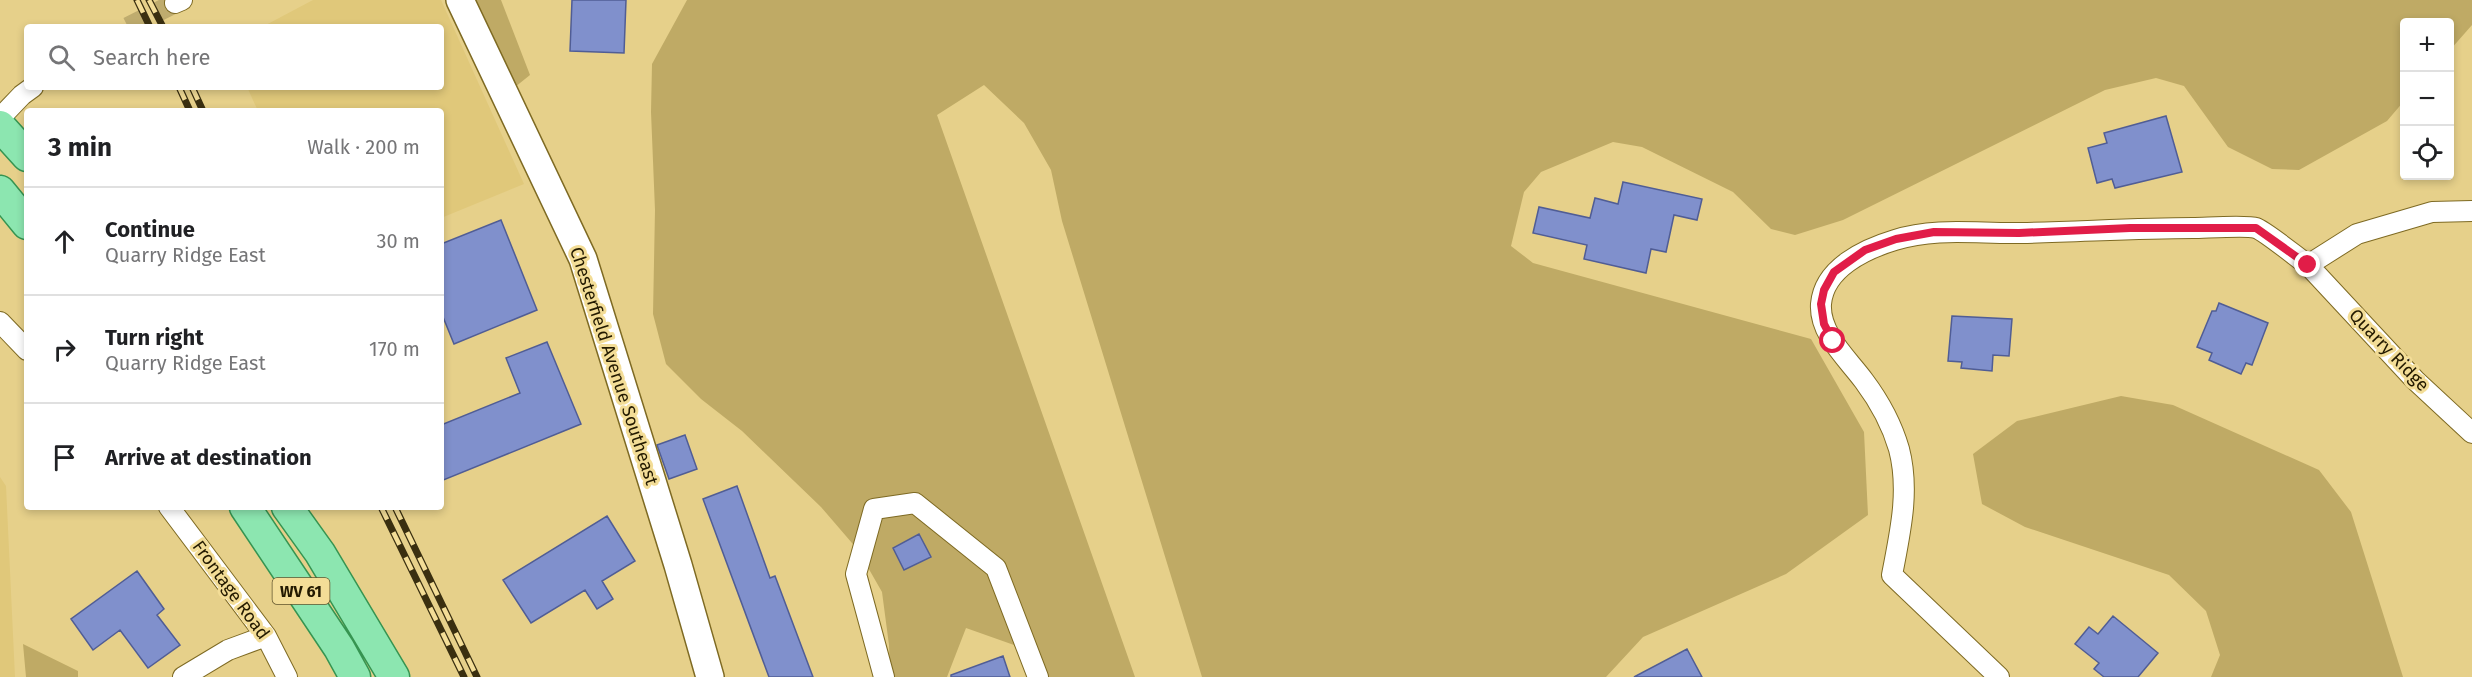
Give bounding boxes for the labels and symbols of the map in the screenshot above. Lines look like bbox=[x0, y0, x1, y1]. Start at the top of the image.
street label: Chesterfield Avenue Southeast bbox=[565, 244, 663, 488]
route end bbox=[2294, 251, 2320, 277]
street label: Quarry Ridge bbox=[2344, 304, 2434, 396]
route start bbox=[1819, 327, 1845, 353]
street label: Frontage Road bbox=[188, 536, 274, 644]
road number: WV 61 bbox=[272, 578, 330, 604]

